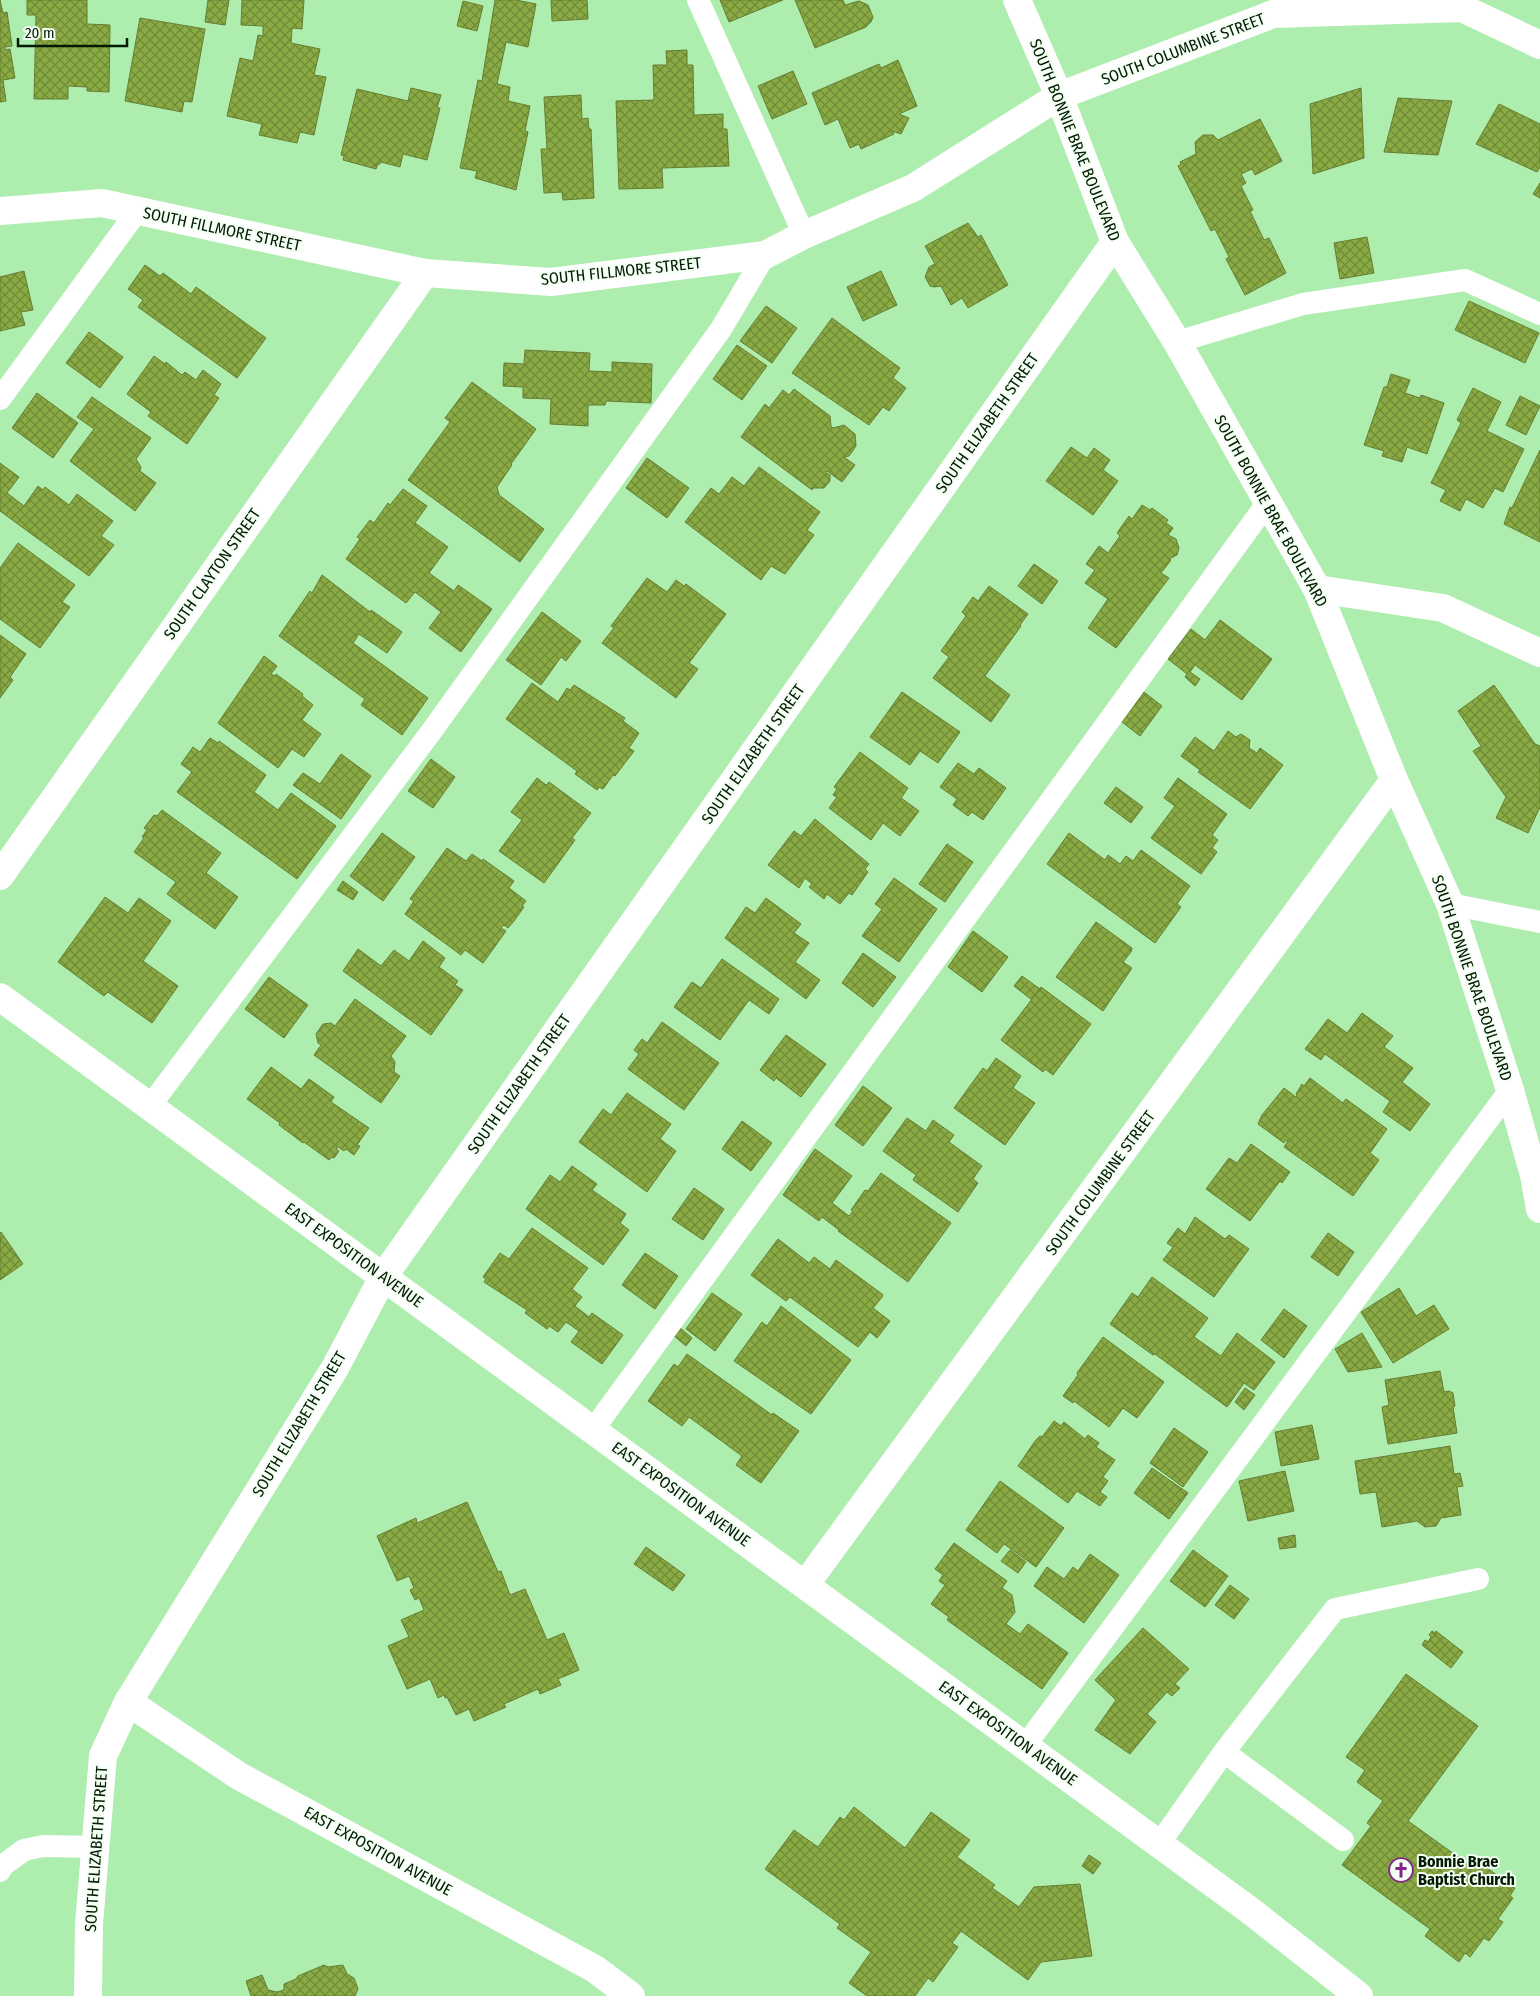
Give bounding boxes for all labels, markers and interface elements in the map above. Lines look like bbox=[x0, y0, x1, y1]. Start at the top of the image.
street label: SOUTH COLUMBINE STREET bbox=[1099, 9, 1268, 89]
scale bar bbox=[18, 15, 126, 47]
text: 20 m bbox=[25, 24, 55, 42]
street label: SOUTH BONNIE BRAE BOULEVARD bbox=[1026, 36, 1124, 244]
street label: SOUTH FILLMORE STREET bbox=[141, 203, 303, 255]
street label: SOUTH FILLMORE STREET bbox=[540, 253, 703, 289]
street label: SOUTH ELIZABETH STREET bbox=[932, 349, 1043, 497]
street label: SOUTH BONNIE BRAE BOULEVARD bbox=[1210, 412, 1332, 610]
street label: SOUTH CLAYTON STREET bbox=[160, 504, 265, 643]
street label: SOUTH ELIZABETH STREET bbox=[698, 680, 809, 828]
street label: SOUTH BONNIE BRAE BOULEVARD bbox=[1428, 873, 1516, 1083]
street label: SOUTH ELIZABETH STREET bbox=[464, 1010, 575, 1158]
street label: SOUTH COLUMBINE STREET bbox=[1041, 1107, 1159, 1259]
street label: EAST EXPOSITION AVENUE bbox=[281, 1198, 427, 1312]
street label: SOUTH ELIZABETH STREET bbox=[248, 1347, 350, 1500]
street label: EAST EXPOSITION AVENUE bbox=[608, 1437, 754, 1551]
street label: EAST EXPOSITION AVENUE bbox=[935, 1676, 1081, 1790]
street label: SOUTH ELIZABETH STREET bbox=[81, 1765, 111, 1933]
street label: EAST EXPOSITION AVENUE bbox=[301, 1802, 455, 1900]
place label: Bonnie Brae Baptist Church bbox=[1418, 1852, 1515, 1889]
church icon: Bonnie Brae Baptist Church bbox=[1388, 1857, 1414, 1883]

